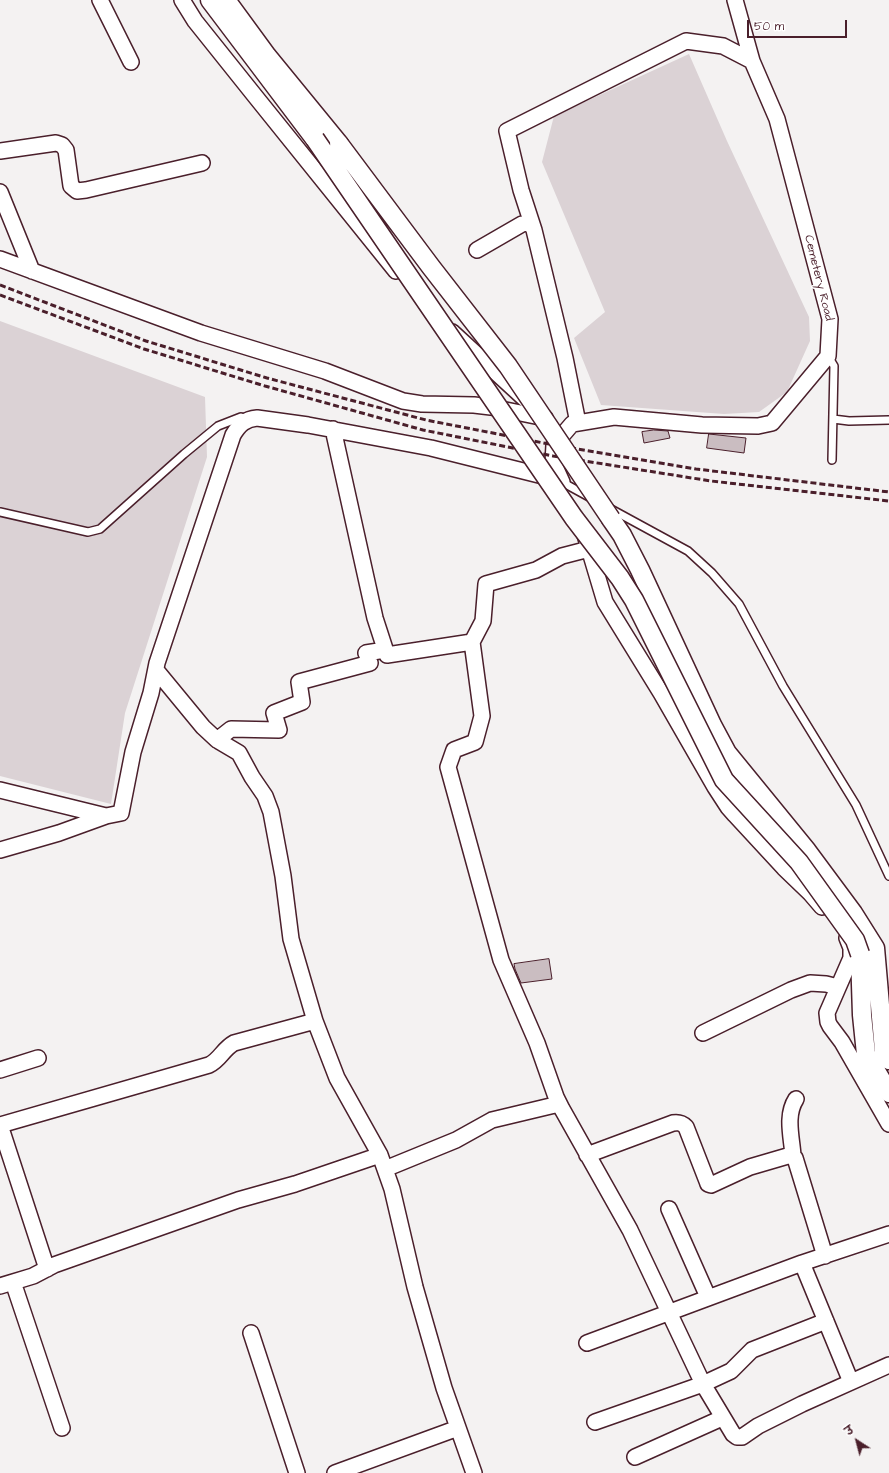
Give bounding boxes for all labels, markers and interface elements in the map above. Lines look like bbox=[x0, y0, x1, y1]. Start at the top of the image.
scale bar bbox=[749, 12, 849, 38]
text: 50 m bbox=[754, 18, 784, 35]
street label: Cemetery Road bbox=[800, 234, 836, 322]
north arrow bbox=[837, 1421, 877, 1461]
text: उ bbox=[842, 1423, 857, 1439]

